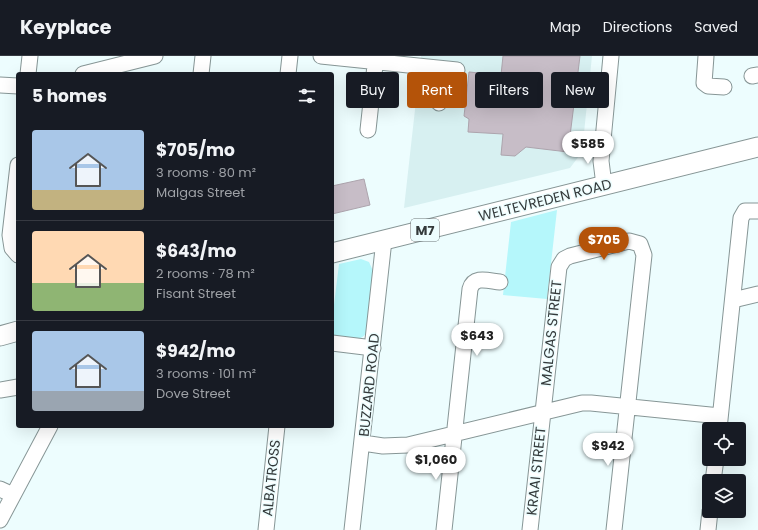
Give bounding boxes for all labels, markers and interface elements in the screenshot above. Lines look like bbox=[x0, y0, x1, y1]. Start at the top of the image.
text: Keyplace bbox=[20, 14, 112, 41]
text: Map bbox=[550, 17, 581, 37]
text: Directions bbox=[603, 17, 672, 37]
text: Saved bbox=[694, 17, 738, 37]
chip: Buy bbox=[346, 72, 399, 108]
chip: Rent bbox=[407, 72, 467, 108]
chip: Filters bbox=[475, 72, 543, 108]
chip: New bbox=[551, 72, 609, 108]
text: 5 homes bbox=[32, 84, 107, 108]
icon: filters bbox=[296, 85, 318, 107]
pin: $585 bbox=[564, 131, 612, 165]
text: $585 bbox=[571, 134, 605, 153]
text: $705/mo bbox=[156, 138, 235, 162]
icon: home bbox=[64, 146, 112, 194]
text: 3 rooms · 80 m² bbox=[156, 163, 256, 182]
street label: WELTEVREDEN ROAD bbox=[476, 174, 614, 226]
text: Malgas Street bbox=[156, 183, 245, 202]
road number: M7 bbox=[411, 219, 439, 241]
pin: $705 bbox=[580, 227, 628, 261]
text: $705 bbox=[588, 230, 620, 249]
text: $643/mo bbox=[156, 239, 236, 263]
icon: home bbox=[64, 247, 112, 295]
text: 2 rooms · 78 m² bbox=[156, 264, 255, 283]
street label: MALGAS STREET bbox=[536, 279, 567, 387]
text: Fisant Street bbox=[156, 284, 236, 303]
pin: $643 bbox=[453, 323, 501, 357]
text: $643 bbox=[460, 326, 494, 345]
street label: BUZZARD ROAD bbox=[354, 332, 384, 438]
text: $942/mo bbox=[156, 339, 235, 363]
icon: home bbox=[64, 347, 112, 395]
text: 3 rooms · 101 m² bbox=[156, 364, 256, 383]
text: Dove Street bbox=[156, 384, 230, 403]
map controls bbox=[702, 422, 746, 518]
button: locate bbox=[702, 422, 746, 466]
street label: KRAAI STREET bbox=[521, 425, 551, 516]
pin: $942 bbox=[584, 433, 632, 467]
text: $942 bbox=[592, 436, 624, 455]
street label: ALBATROSS bbox=[257, 439, 285, 517]
pin: $1,060 bbox=[403, 447, 469, 481]
text: $1,060 bbox=[415, 450, 457, 469]
button: layers bbox=[702, 474, 746, 518]

